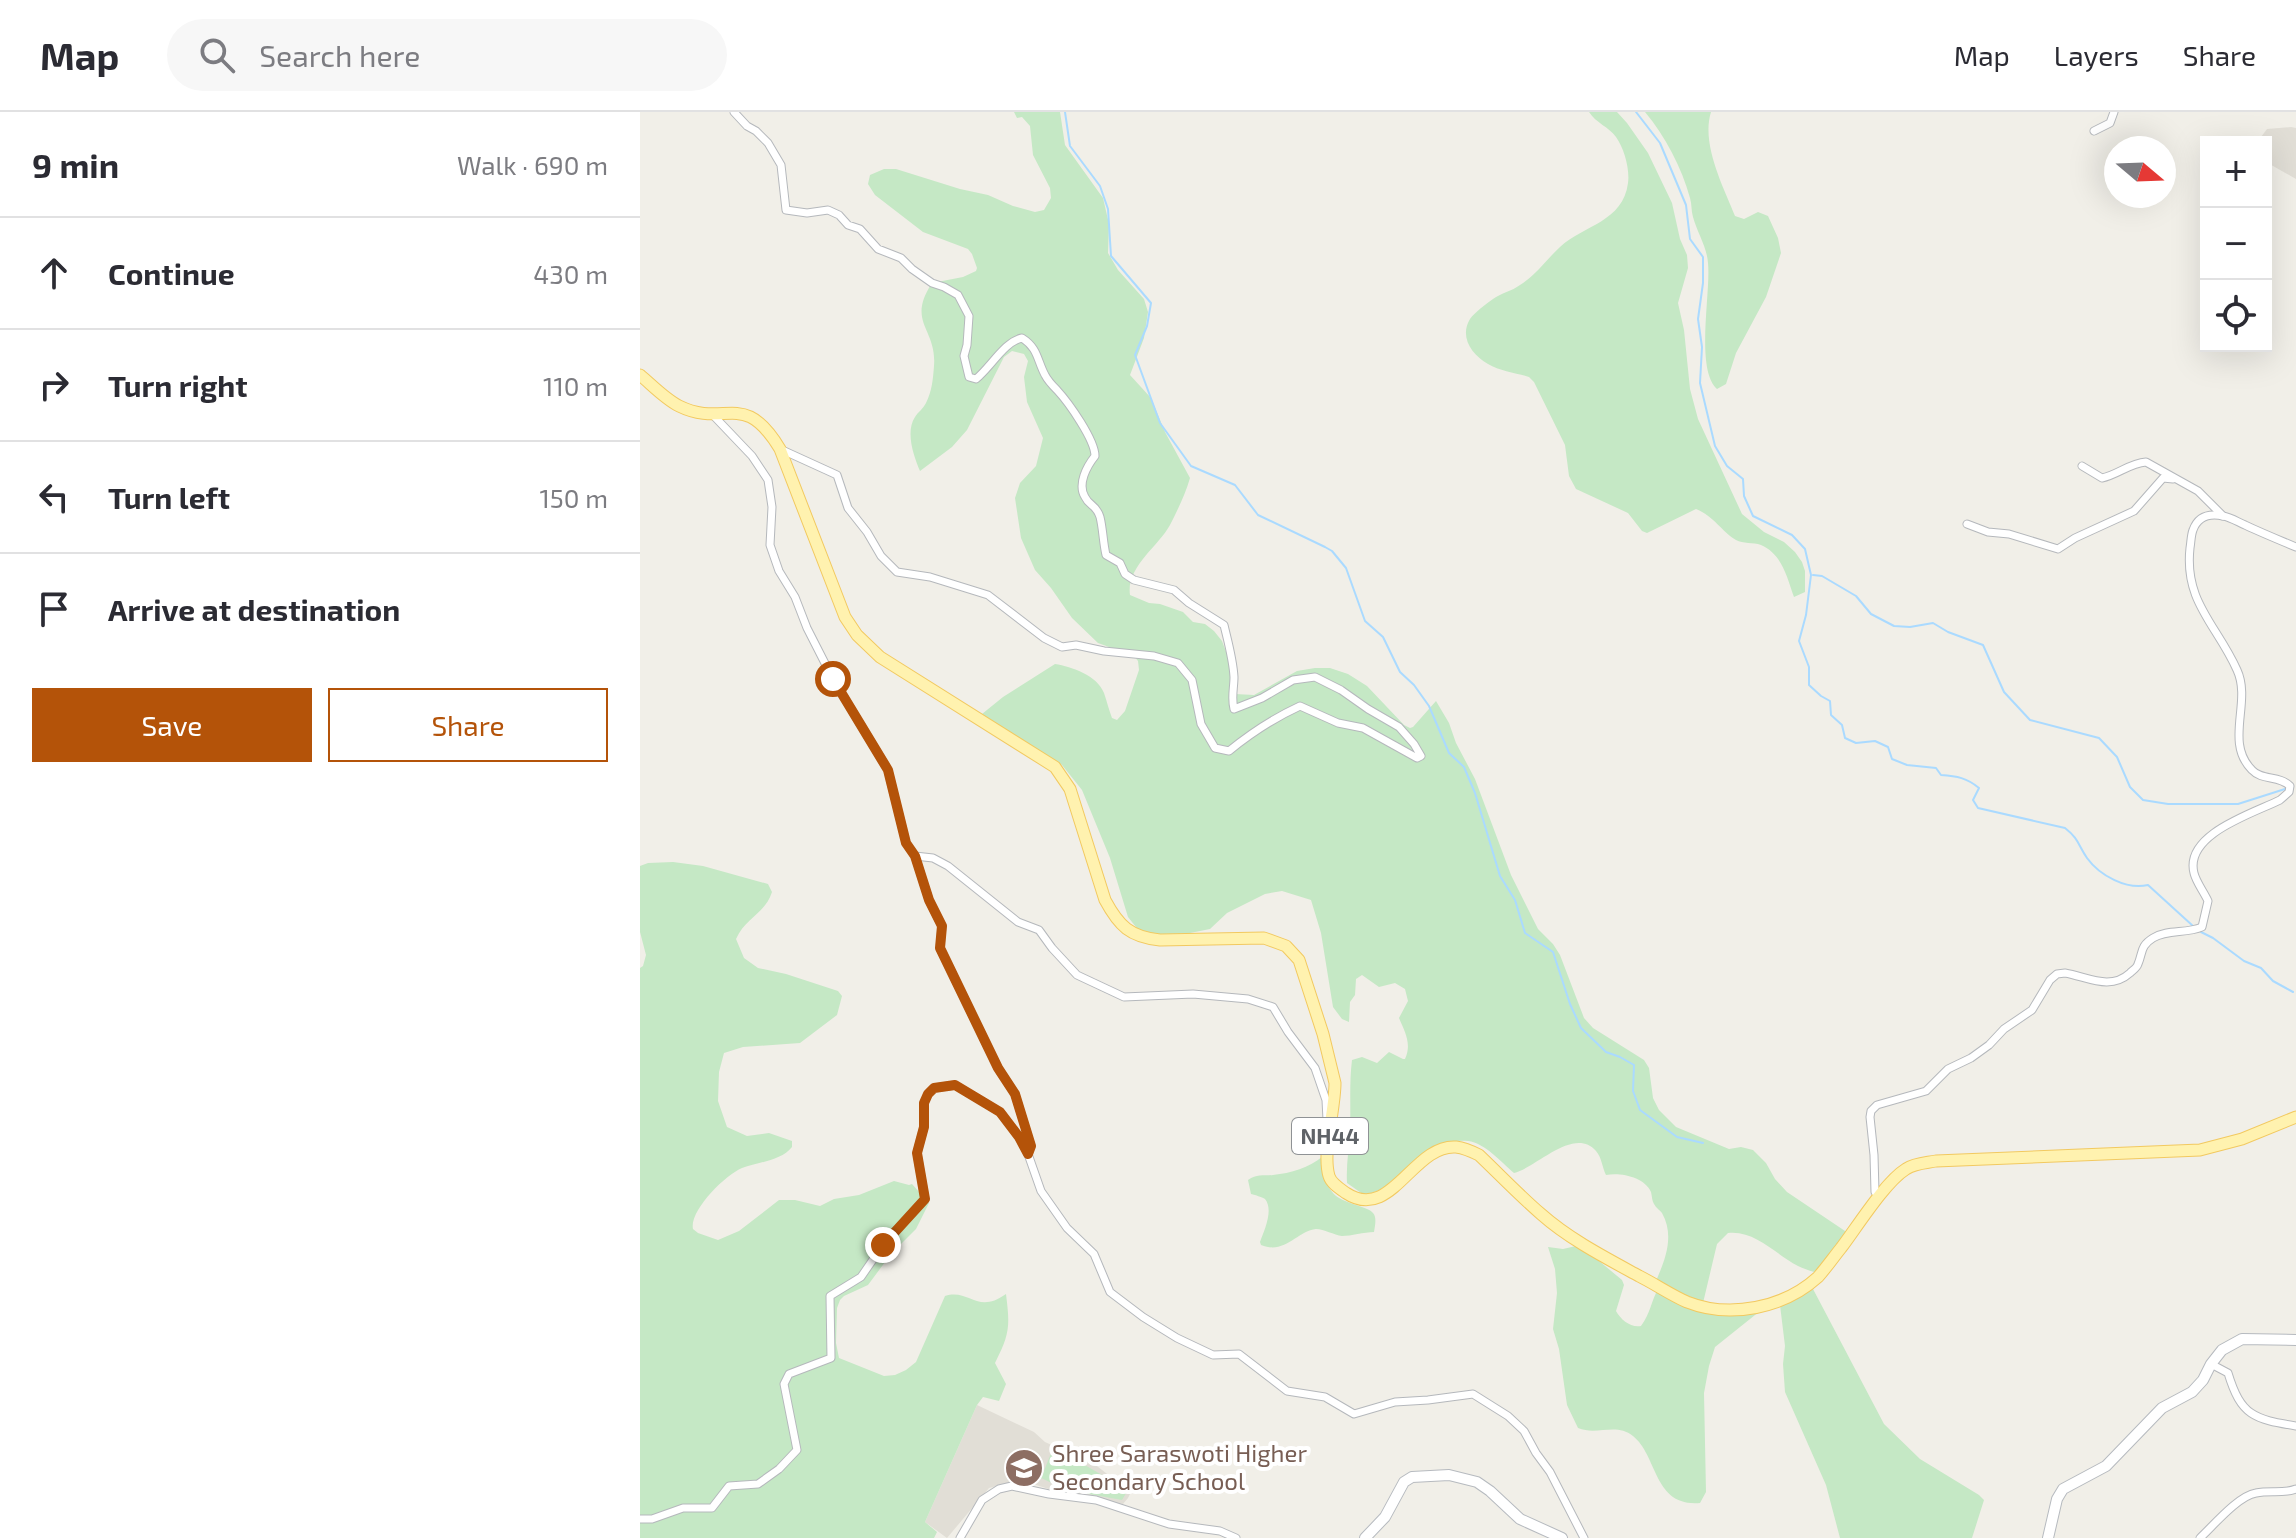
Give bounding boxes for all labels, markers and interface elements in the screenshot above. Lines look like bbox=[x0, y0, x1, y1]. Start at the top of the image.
search box bbox=[167, 19, 727, 91]
text: Map bbox=[40, 32, 119, 78]
icon: search bbox=[195, 33, 239, 77]
text: Search here bbox=[259, 37, 420, 73]
text: Map bbox=[1954, 38, 2010, 72]
text: Layers bbox=[2054, 38, 2139, 72]
text: Share bbox=[2183, 38, 2256, 72]
north arrow bbox=[2104, 136, 2176, 208]
map controls bbox=[2200, 136, 2272, 352]
button: + bbox=[2200, 136, 2272, 208]
text: 9 min bbox=[32, 144, 119, 185]
text: Walk · 690 m bbox=[457, 149, 608, 180]
button: − bbox=[2200, 208, 2272, 280]
icon: ahead bbox=[32, 251, 76, 295]
text: Continue bbox=[108, 255, 235, 291]
text: 430 m bbox=[533, 258, 608, 289]
button: locate bbox=[2200, 280, 2272, 352]
icon: right bbox=[32, 363, 76, 407]
text: Turn right bbox=[108, 367, 248, 403]
text: 110 m bbox=[543, 370, 608, 401]
icon: left bbox=[32, 475, 76, 519]
text: Turn left bbox=[108, 479, 230, 515]
text: 150 m bbox=[539, 482, 608, 513]
icon: arrive bbox=[32, 587, 76, 631]
text: Arrive at destination bbox=[108, 591, 400, 627]
route start bbox=[815, 661, 851, 697]
button: Save bbox=[32, 688, 312, 762]
button: Share bbox=[328, 688, 608, 762]
road number: NH44 bbox=[1292, 1118, 1368, 1154]
route end bbox=[865, 1227, 901, 1263]
place label: Shree Saraswoti Higher Secondary School bbox=[1052, 1438, 1307, 1495]
school or university icon: Shree Saraswoti Higher Secondary School bbox=[1003, 1447, 1045, 1489]

